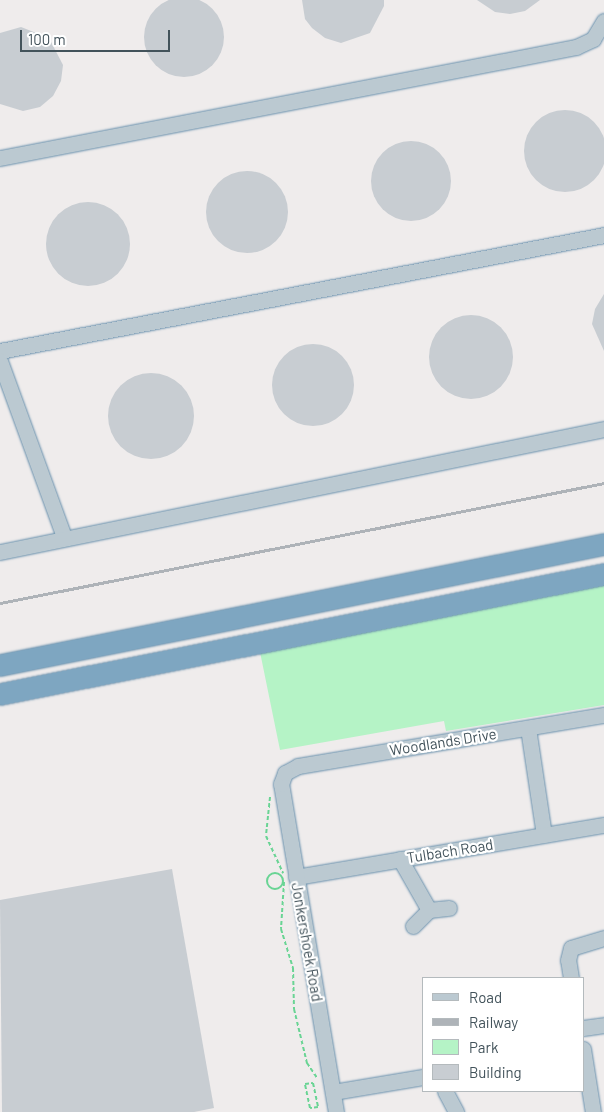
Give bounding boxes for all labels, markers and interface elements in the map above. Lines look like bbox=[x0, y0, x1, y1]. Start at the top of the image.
scale bar bbox=[22, 20, 172, 52]
text: 100 m bbox=[28, 30, 66, 48]
street label: Woodlands Drive bbox=[388, 725, 498, 759]
street label: Tulbach Road bbox=[405, 835, 495, 867]
street label: Jonkershoek Road bbox=[288, 881, 326, 1003]
legend bbox=[422, 977, 584, 1092]
text: Road bbox=[469, 988, 502, 1006]
text: Railway bbox=[469, 1013, 518, 1031]
text: Park bbox=[469, 1038, 498, 1056]
text: Building bbox=[469, 1063, 522, 1081]

